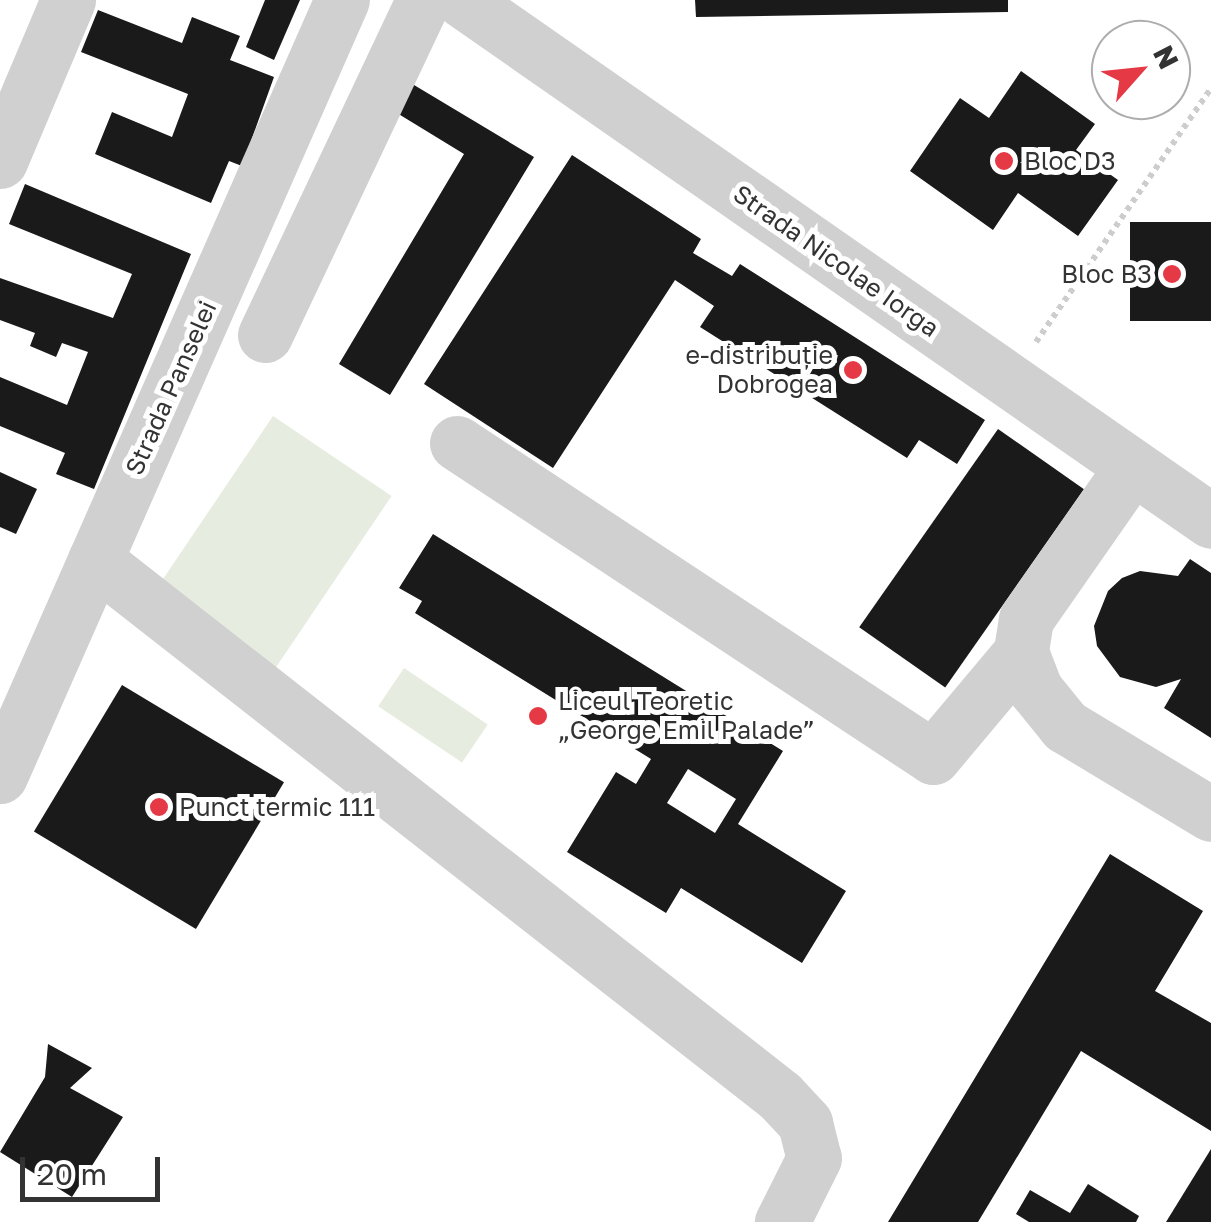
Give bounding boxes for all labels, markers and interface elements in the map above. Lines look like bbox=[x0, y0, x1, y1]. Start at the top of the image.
north arrow bbox=[1091, 20, 1191, 120]
text: N bbox=[1147, 40, 1186, 74]
place label: Bloc D3 bbox=[1024, 146, 1115, 176]
marker: Bloc D3 bbox=[993, 150, 1015, 172]
street label: Strada Nicolae Iorga bbox=[727, 179, 945, 343]
place label: Bloc B3 bbox=[1061, 259, 1152, 289]
marker: Bloc B3 bbox=[1161, 263, 1183, 285]
street label: Strada Panselei bbox=[119, 296, 223, 480]
place label: e-distribuție Dobrogea bbox=[686, 341, 833, 400]
marker: e-distribuție Dobrogea bbox=[842, 359, 864, 381]
place label: Liceul Teoretic „George Emil Palade” bbox=[558, 687, 815, 746]
marker: Liceul Teoretic „George Emil Palade” bbox=[527, 705, 549, 727]
place label: Punct termic 111 bbox=[179, 792, 375, 822]
marker: Punct termic 111 bbox=[148, 796, 170, 818]
scale bar bbox=[25, 1137, 165, 1199]
text: 20 m bbox=[37, 1156, 107, 1192]

